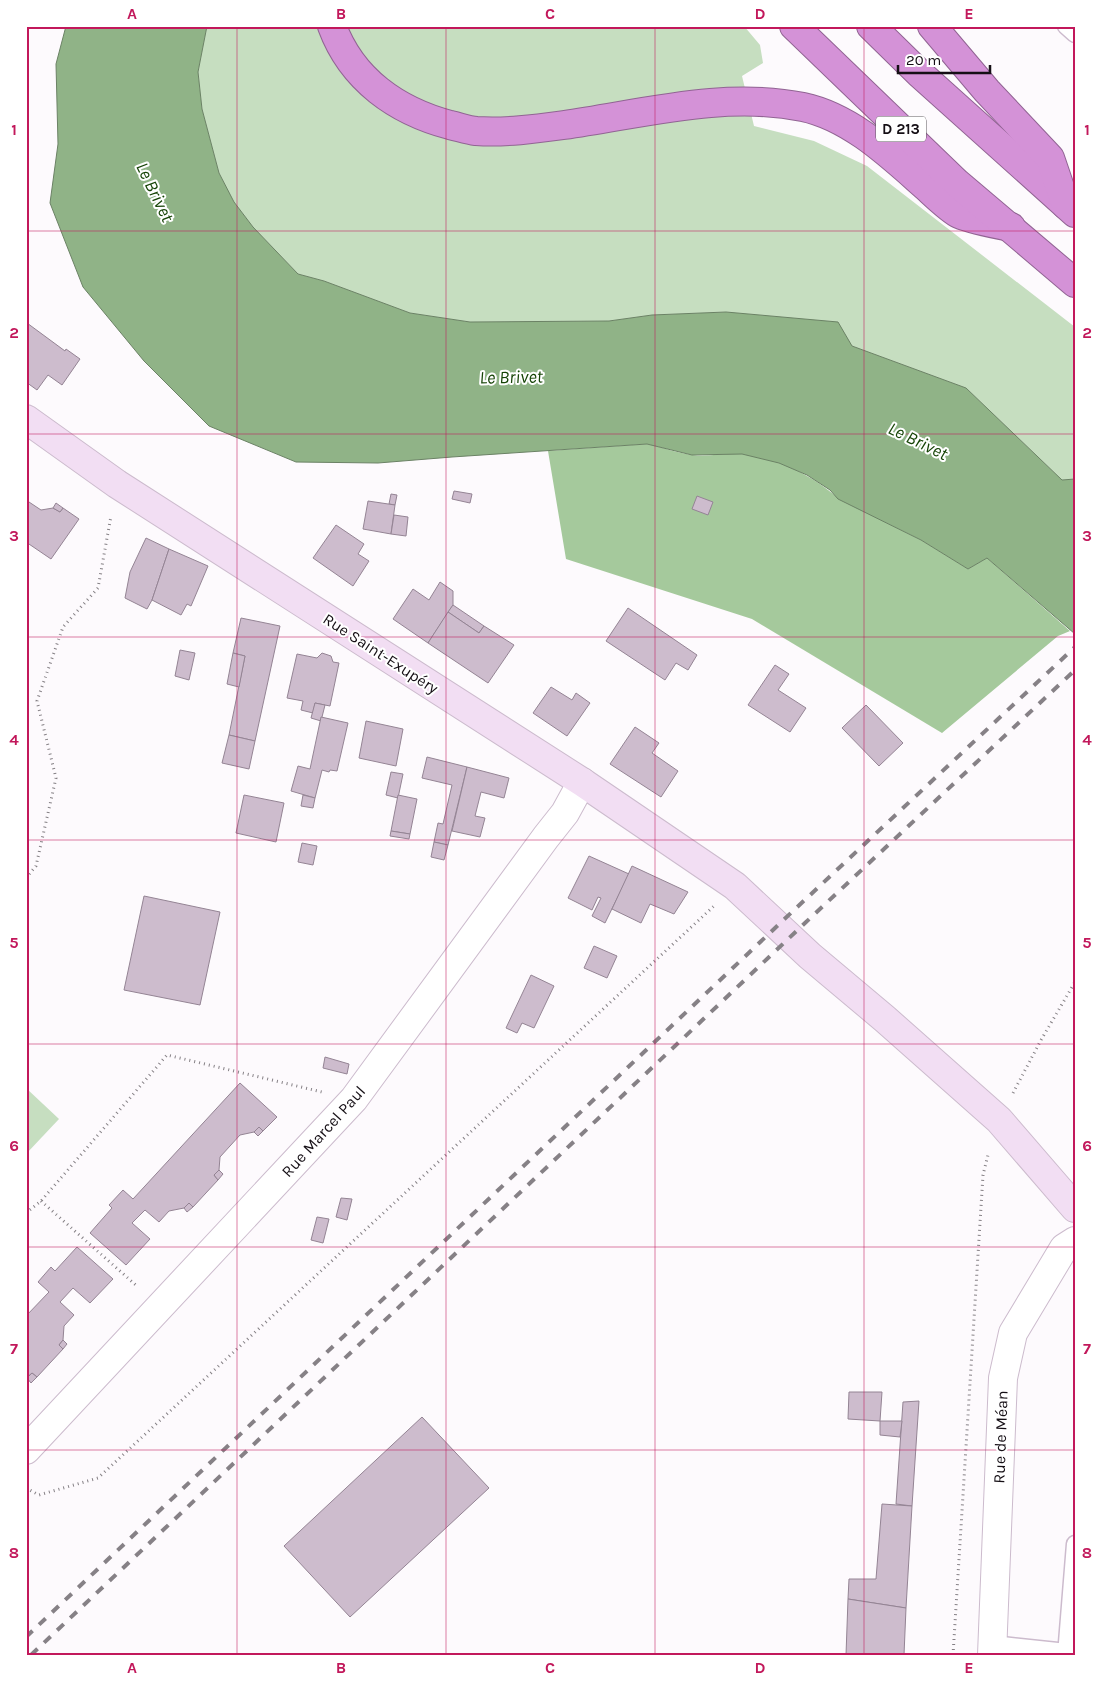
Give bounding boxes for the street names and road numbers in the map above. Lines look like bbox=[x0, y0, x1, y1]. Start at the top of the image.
road number: D 213 bbox=[876, 116, 926, 142]
street label: Rue Saint-Exupéry bbox=[320, 609, 442, 698]
street label: Rue Marcel Paul bbox=[277, 1082, 369, 1181]
street label: Rue de Méan bbox=[989, 1390, 1012, 1484]

